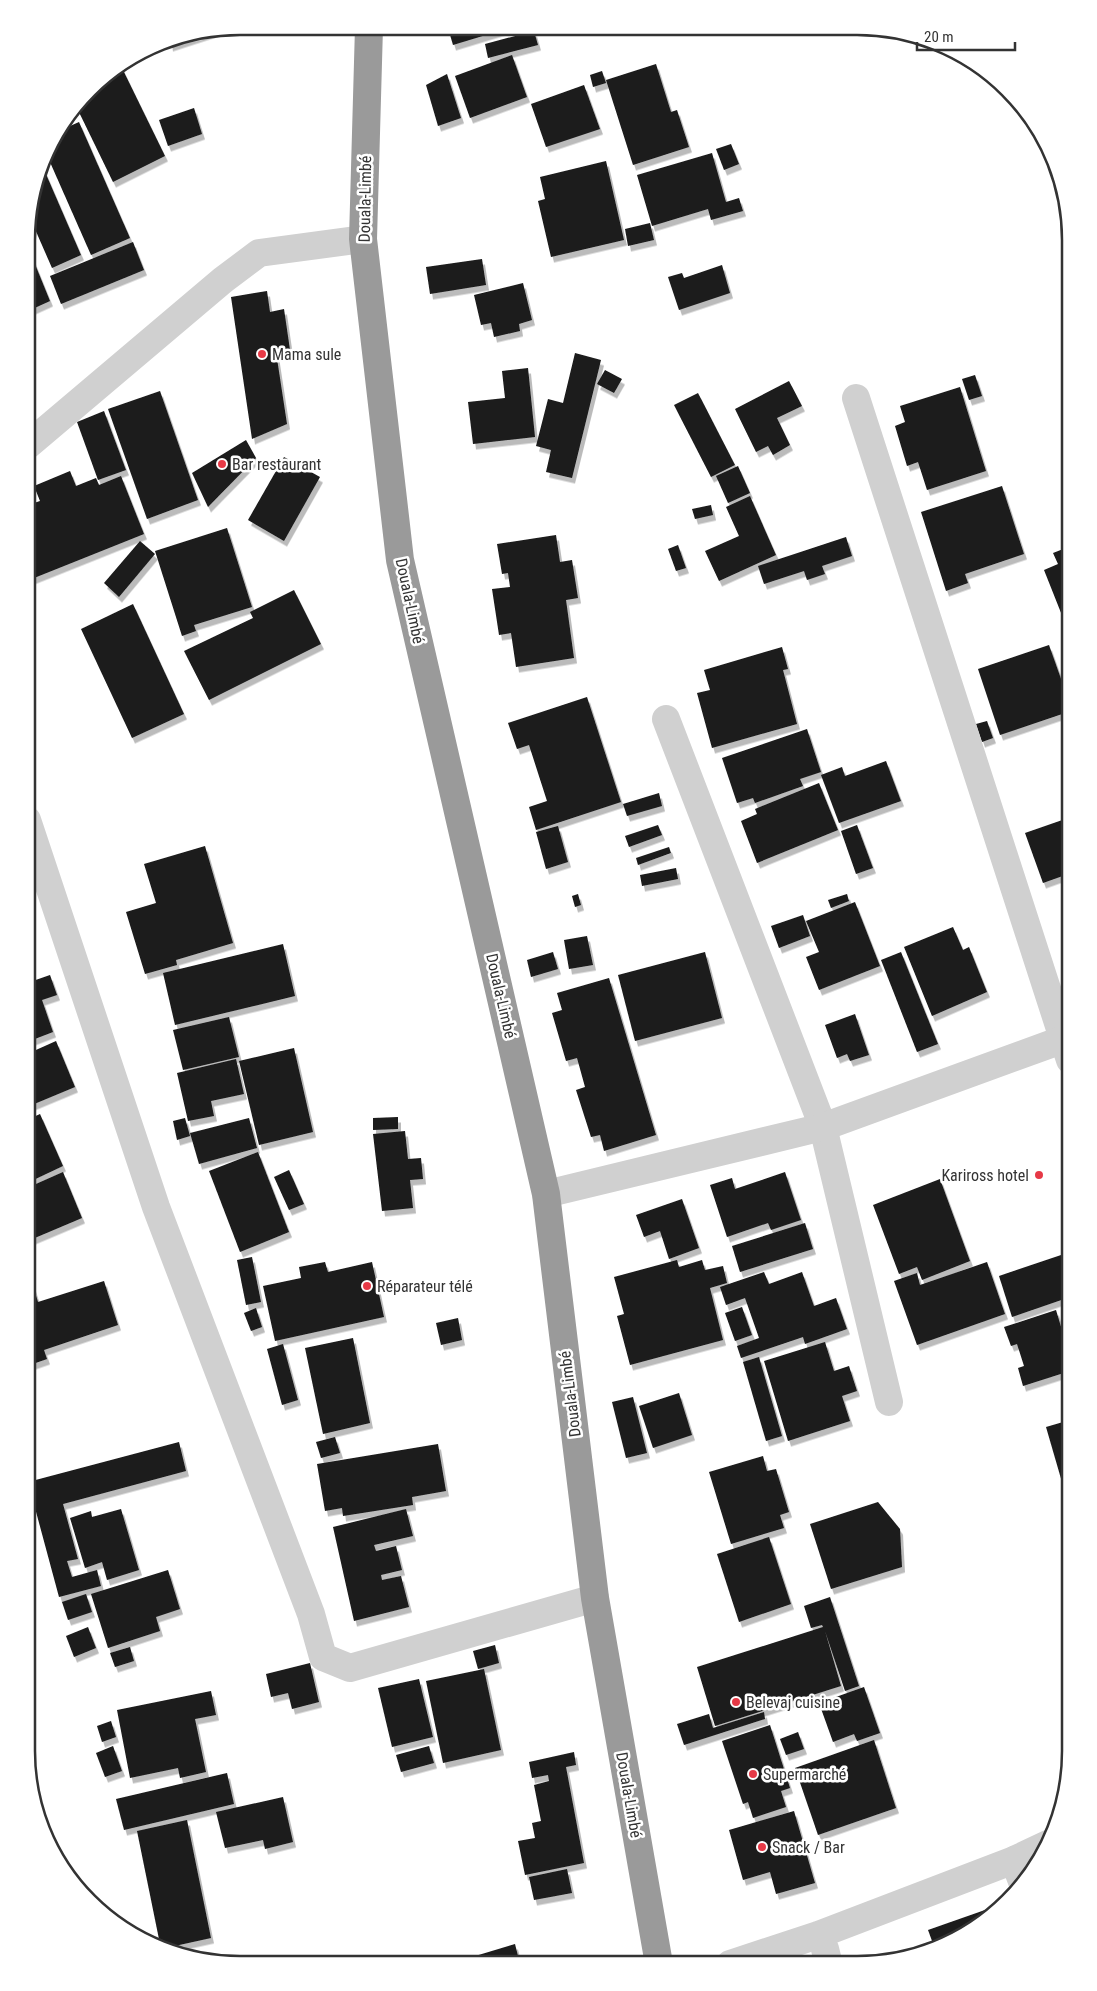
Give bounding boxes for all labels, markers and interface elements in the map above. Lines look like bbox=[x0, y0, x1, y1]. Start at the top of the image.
scale bar bbox=[917, 20, 1014, 52]
text: 20 m bbox=[924, 28, 954, 46]
street label: Douala-Limbé bbox=[355, 156, 375, 242]
place label: Mama sule bbox=[272, 345, 341, 364]
marker: Mama sule bbox=[256, 348, 268, 360]
place label: Bar restaurant bbox=[232, 455, 322, 474]
marker: Bar restaurant bbox=[216, 458, 228, 470]
street label: Douala-Limbé bbox=[392, 557, 428, 645]
street label: Douala-Limbé bbox=[482, 952, 520, 1040]
place label: Kariross hotel bbox=[941, 1166, 1029, 1185]
marker: Kariross hotel bbox=[1033, 1169, 1045, 1181]
place label: Réparateur télé bbox=[377, 1277, 473, 1296]
marker: Réparateur télé bbox=[361, 1280, 373, 1292]
street label: Douala-Limbé bbox=[555, 1350, 585, 1438]
place label: Belevaj cuisine bbox=[746, 1693, 840, 1712]
marker: Belevaj cuisine bbox=[730, 1696, 742, 1708]
street label: Douala-Limbé bbox=[612, 1751, 646, 1839]
place label: Supermarché bbox=[763, 1765, 846, 1784]
marker: Supermarché bbox=[747, 1768, 759, 1780]
place label: Snack / Bar bbox=[772, 1838, 845, 1857]
marker: Snack / Bar bbox=[756, 1841, 768, 1853]

